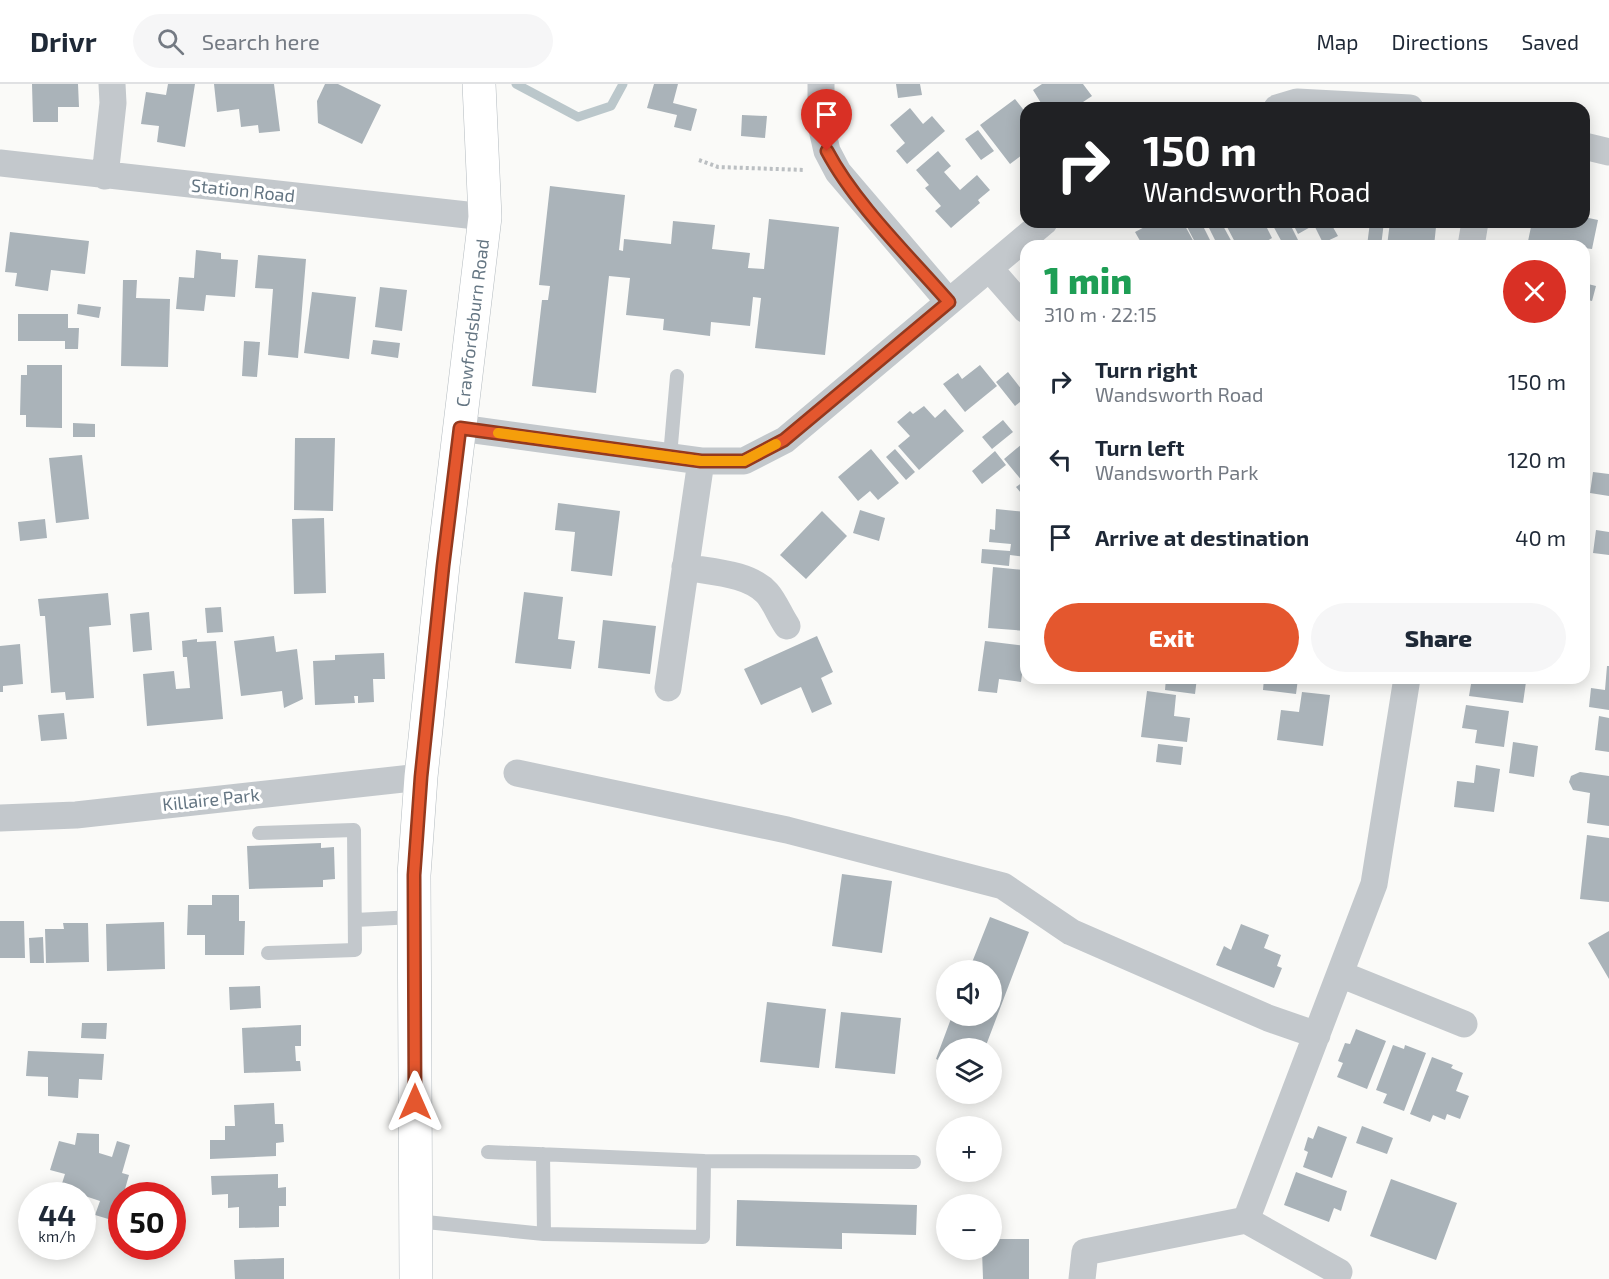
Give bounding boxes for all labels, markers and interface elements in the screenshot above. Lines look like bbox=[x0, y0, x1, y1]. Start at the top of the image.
search box bbox=[133, 14, 553, 68]
text: Drivr bbox=[30, 24, 97, 58]
icon: search bbox=[154, 25, 187, 58]
text: Search here bbox=[202, 28, 320, 54]
text: Map bbox=[1316, 29, 1359, 54]
text: Directions bbox=[1392, 29, 1488, 54]
text: Saved bbox=[1521, 29, 1579, 54]
pin bbox=[801, 89, 852, 151]
icon: arrive bbox=[810, 98, 843, 131]
text: 150 m bbox=[1143, 124, 1257, 174]
icon: right bbox=[1044, 126, 1122, 204]
street label: Station Road bbox=[190, 174, 296, 206]
text: Wandsworth Road bbox=[1143, 175, 1370, 207]
street label: Crawfordsburn Road bbox=[451, 238, 493, 408]
text: 1 min bbox=[1044, 258, 1132, 301]
button: close bbox=[1503, 260, 1566, 323]
text: 310 m · 22:15 bbox=[1044, 302, 1157, 326]
text: Turn right bbox=[1095, 356, 1197, 382]
icon: right bbox=[1044, 365, 1077, 398]
text: 150 m bbox=[1508, 368, 1566, 394]
text: Wandsworth Road bbox=[1095, 382, 1264, 406]
text: Turn left bbox=[1095, 434, 1184, 460]
icon: left bbox=[1044, 443, 1077, 476]
text: 120 m bbox=[1507, 446, 1566, 472]
text: Wandsworth Park bbox=[1095, 460, 1258, 484]
icon: arrive bbox=[1044, 521, 1077, 554]
text: Arrive at destination bbox=[1095, 524, 1309, 550]
text: 40 m bbox=[1515, 524, 1566, 550]
button: Exit bbox=[1044, 603, 1299, 672]
button: Share bbox=[1311, 603, 1566, 672]
street label: Killaire Park bbox=[161, 783, 261, 815]
map controls bbox=[936, 960, 1002, 1260]
button: sound bbox=[936, 960, 1002, 1026]
button: layers bbox=[936, 1038, 1002, 1104]
position arrow bbox=[383, 1070, 447, 1134]
button: + bbox=[936, 1116, 1002, 1182]
speed limit sign: 50 bbox=[108, 1182, 186, 1260]
button: − bbox=[936, 1194, 1002, 1260]
text: 44 bbox=[38, 1196, 76, 1232]
text: km/h bbox=[38, 1227, 76, 1245]

